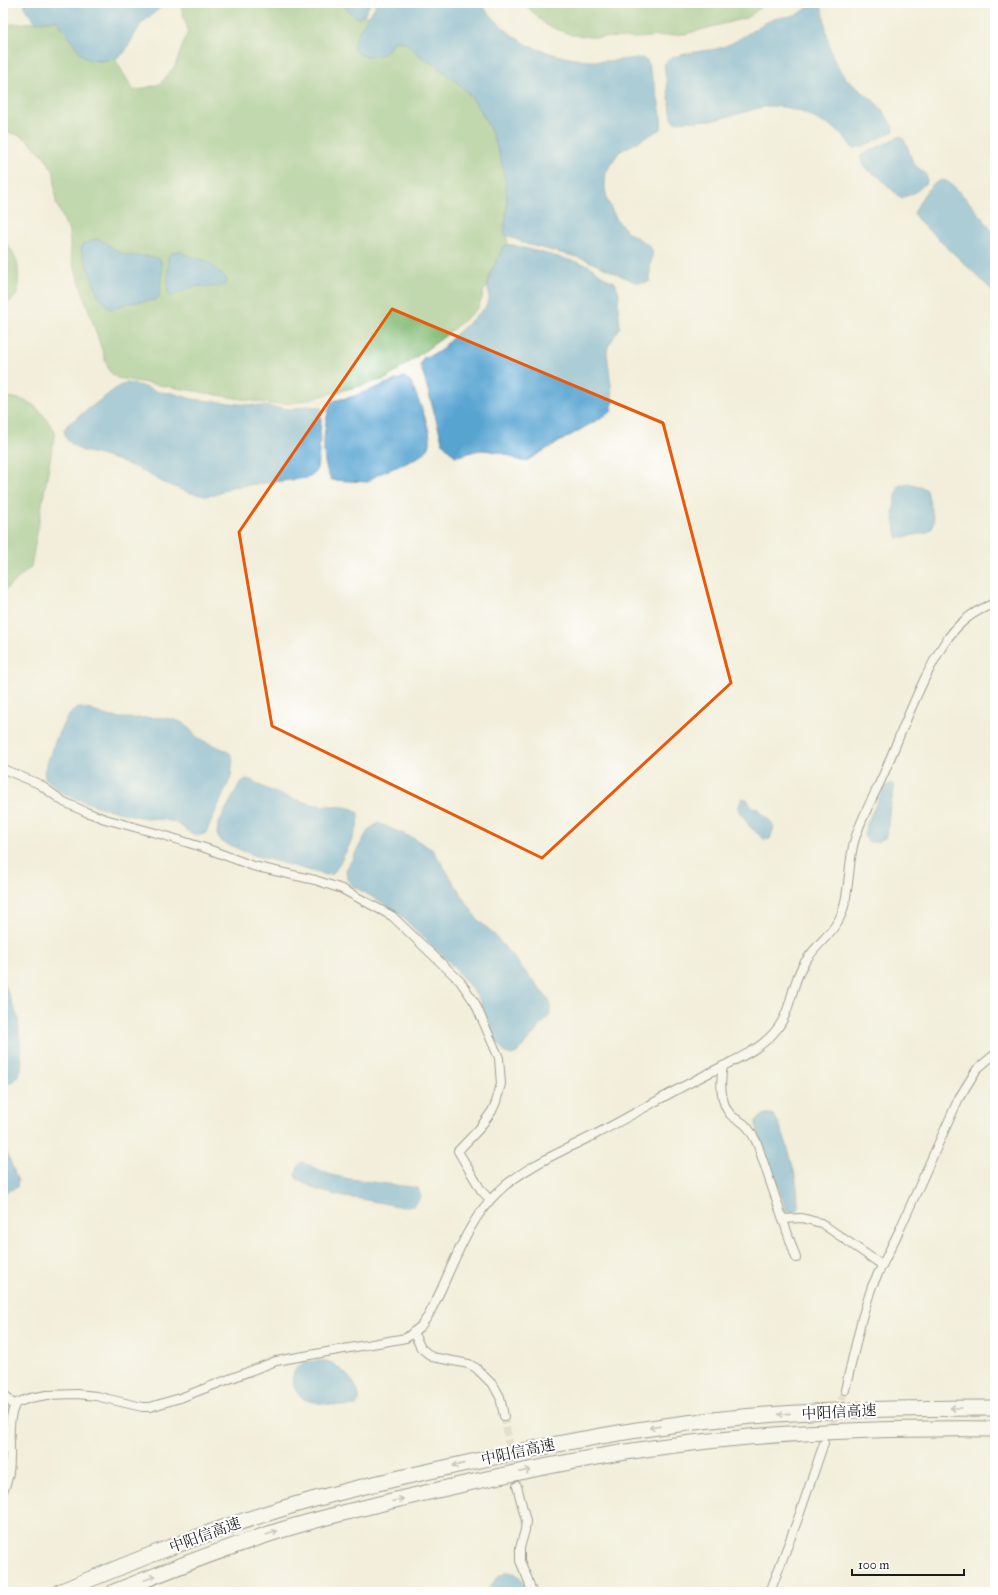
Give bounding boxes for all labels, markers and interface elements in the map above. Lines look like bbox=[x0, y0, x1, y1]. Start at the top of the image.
street label: 中阳信高速 bbox=[801, 1401, 877, 1423]
one-way arrow bbox=[950, 1404, 963, 1412]
one-way arrow bbox=[778, 1411, 791, 1418]
one-way arrow bbox=[649, 1423, 662, 1431]
street label: 中阳信高速 bbox=[479, 1435, 557, 1469]
one-way arrow bbox=[452, 1461, 465, 1469]
one-way arrow bbox=[518, 1467, 531, 1475]
one-way arrow bbox=[391, 1495, 404, 1503]
street label: 中阳信高速 bbox=[167, 1514, 243, 1556]
one-way arrow bbox=[266, 1529, 279, 1536]
scale bar bbox=[852, 1551, 964, 1577]
text: 100 m bbox=[858, 1558, 889, 1572]
one-way arrow bbox=[144, 1573, 156, 1581]

